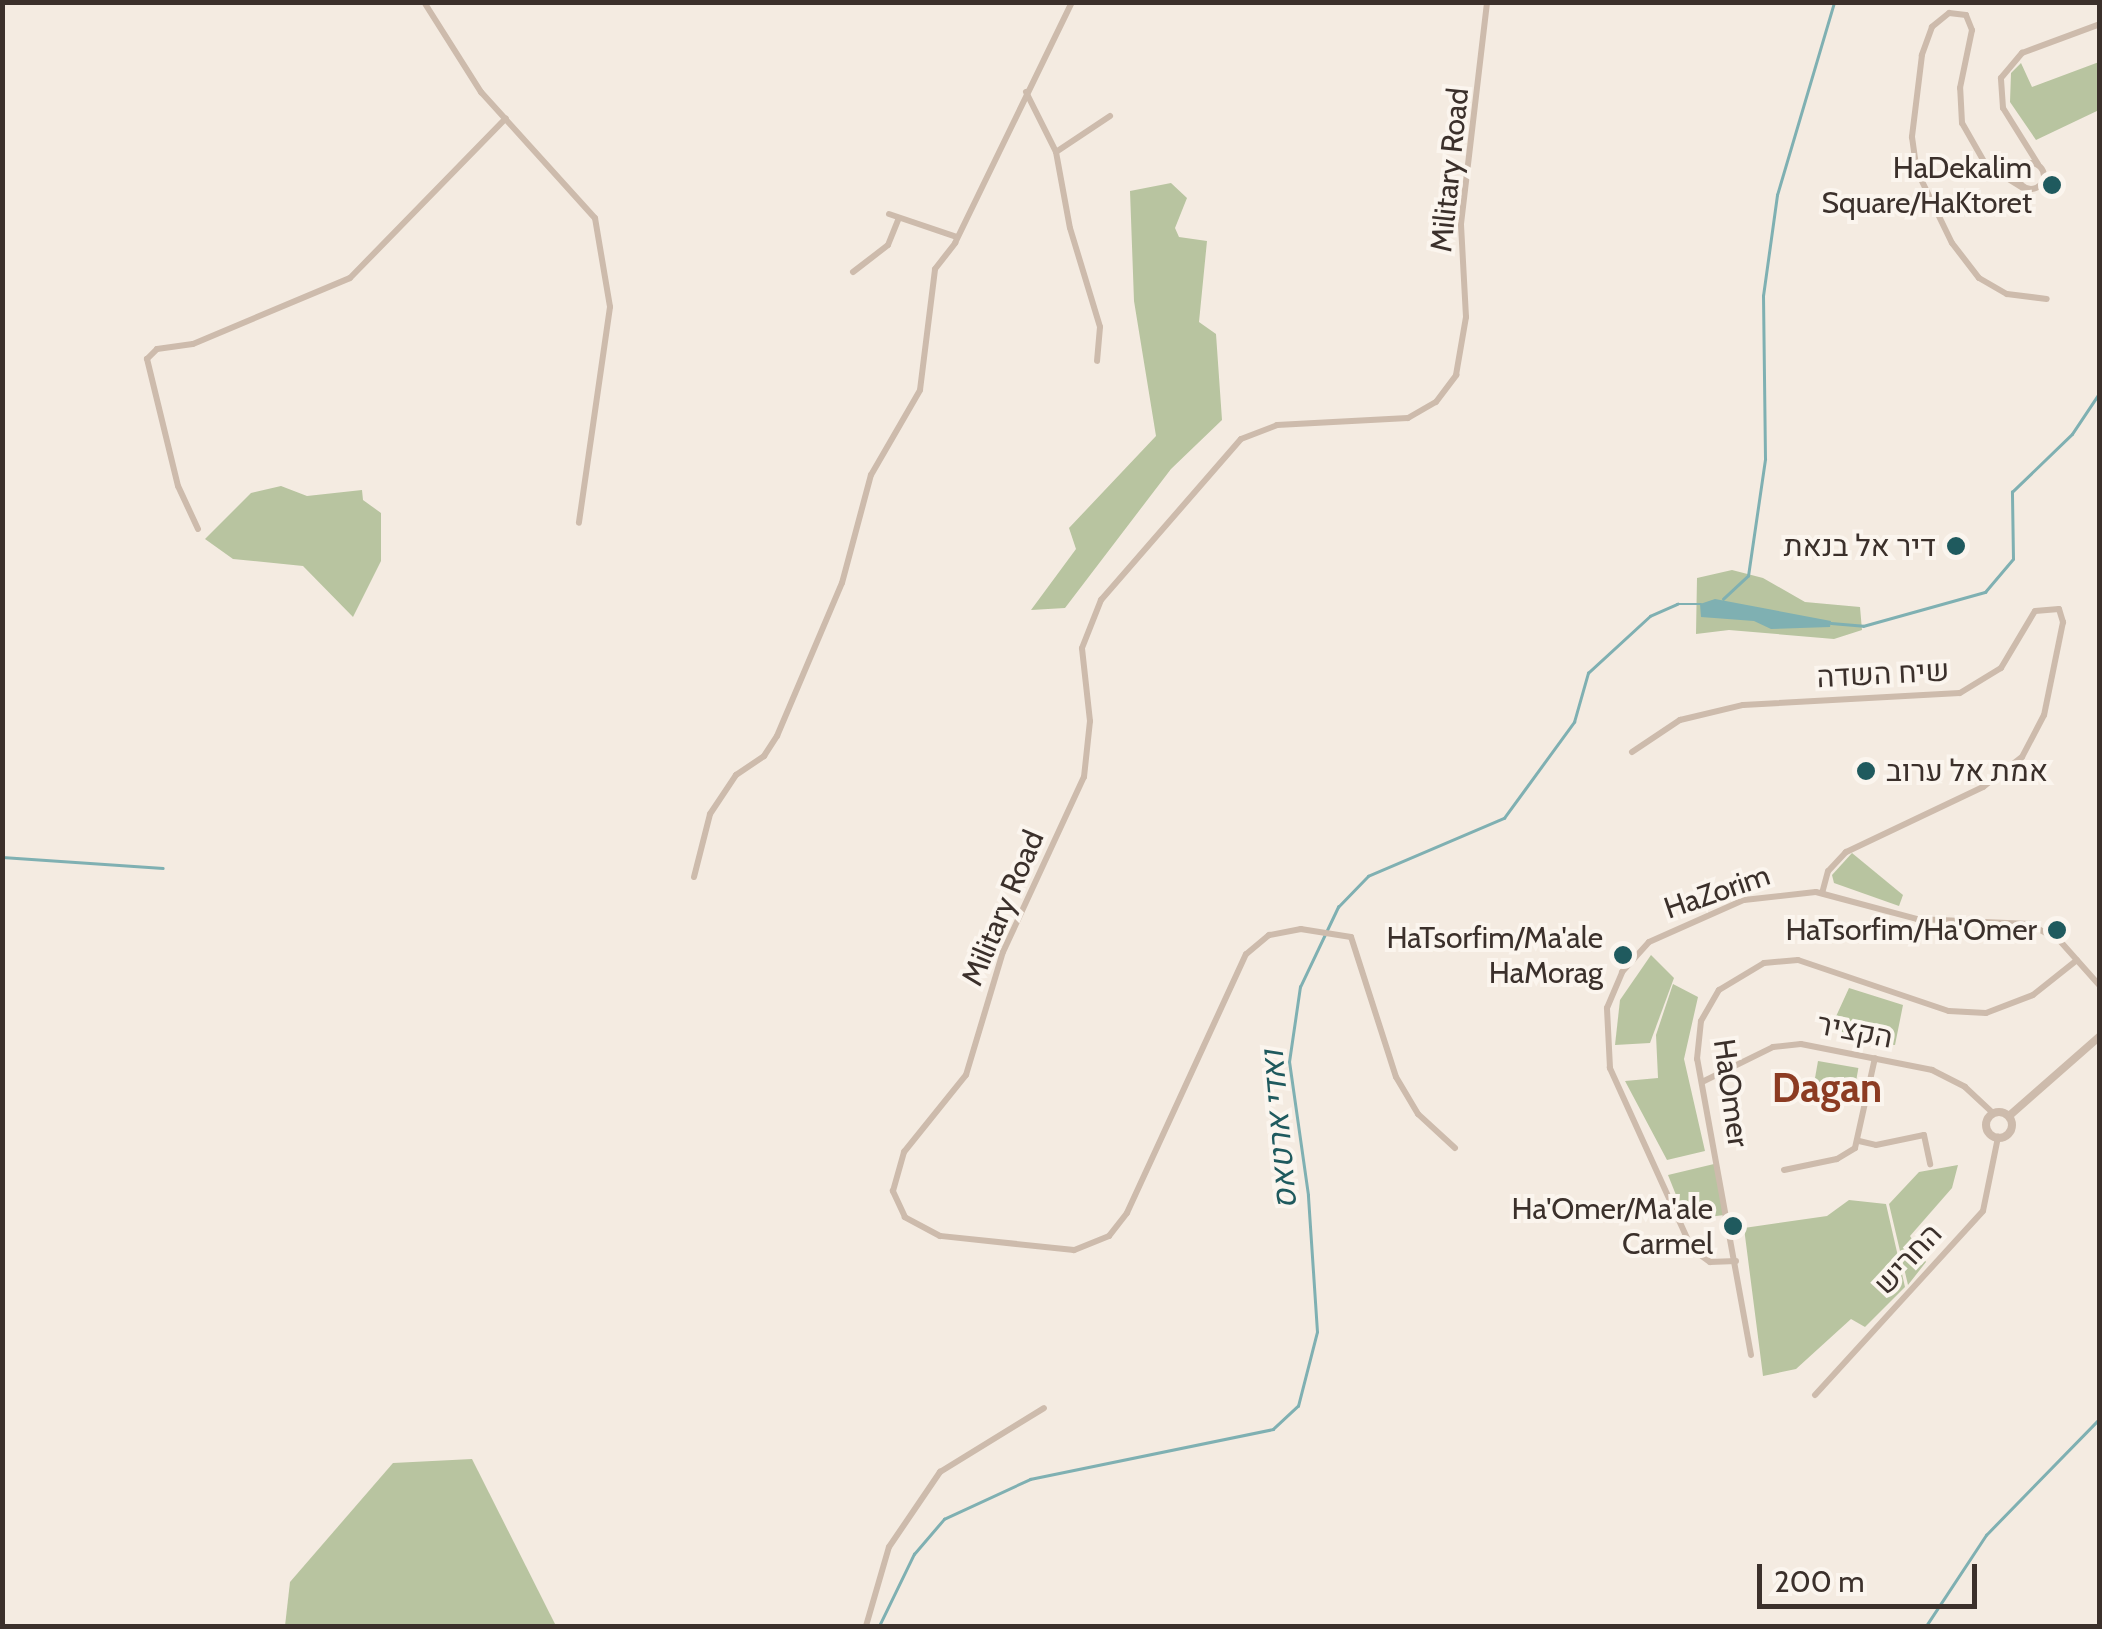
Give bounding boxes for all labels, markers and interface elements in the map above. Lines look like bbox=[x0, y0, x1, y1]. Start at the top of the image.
street label: Military Road bbox=[1423, 86, 1477, 254]
place label: HaDekalim Square/HaKtoret bbox=[1821, 150, 2032, 220]
marker: HaDekalim Square/HaKtoret bbox=[2041, 174, 2063, 196]
place label: דיר אל בנאת bbox=[1784, 528, 1936, 564]
marker: דיר אל בנאת bbox=[1945, 535, 1967, 557]
street label: שיח השדה bbox=[1816, 653, 1950, 695]
place label: אמת אל ערוב bbox=[1886, 753, 2048, 789]
marker: אמת אל ערוב bbox=[1855, 760, 1877, 782]
street label: Military Road bbox=[954, 825, 1052, 991]
street label: HaZorim bbox=[1659, 857, 1775, 927]
place label: HaTsorfim/Ha'Omer bbox=[1785, 912, 2037, 948]
marker: HaTsorfim/Ha'Omer bbox=[2046, 919, 2068, 941]
place label: HaTsorfim/Ma'ale HaMorag bbox=[1386, 920, 1603, 990]
marker: HaTsorfim/Ma'ale HaMorag bbox=[1612, 944, 1634, 966]
street label: הקציר bbox=[1814, 1006, 1896, 1056]
street label: HaOmer bbox=[1706, 1037, 1756, 1149]
water label: ואדי ארטאס bbox=[1253, 1049, 1305, 1211]
district label: Dagan bbox=[1772, 1064, 1882, 1112]
place label: Ha'Omer/Ma'ale Carmel bbox=[1512, 1191, 1713, 1262]
marker: Ha'Omer/Ma'ale Carmel bbox=[1722, 1215, 1744, 1237]
street label: החריש bbox=[1866, 1216, 1950, 1302]
scale bar bbox=[1762, 1544, 1982, 1606]
text: 200 m bbox=[1774, 1563, 1865, 1600]

